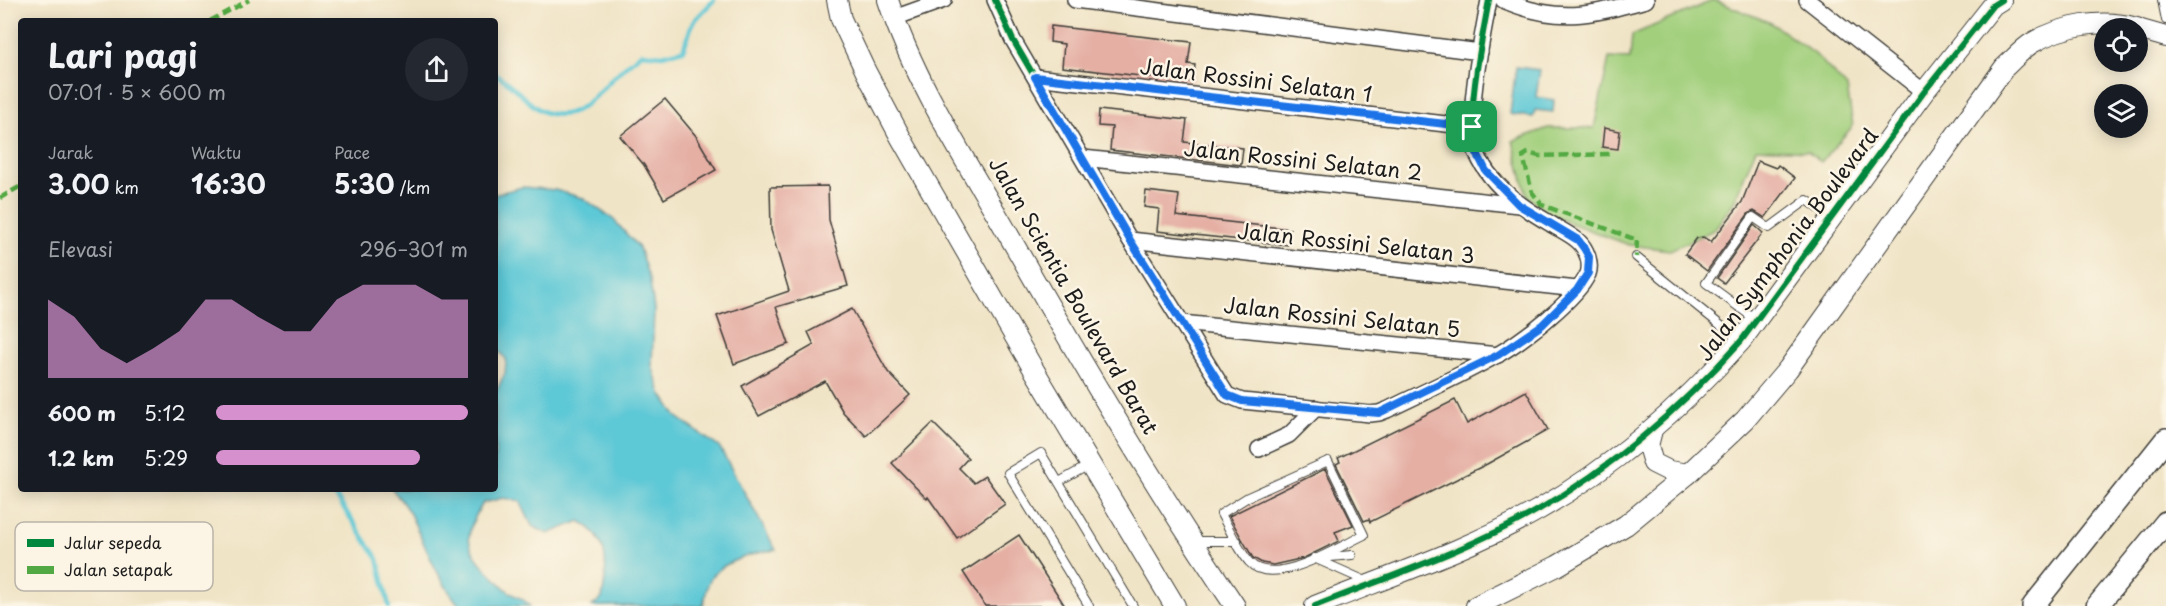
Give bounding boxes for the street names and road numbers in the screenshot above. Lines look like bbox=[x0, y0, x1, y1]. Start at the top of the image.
street label: Jalan Rossini Selatan 1 bbox=[1138, 49, 1374, 109]
street label: Jalan Symphonia Boulevard bbox=[1688, 120, 1885, 367]
street label: Jalan Rossini Selatan 2 bbox=[1183, 131, 1424, 187]
street label: Jalan Scientia Boulevard Barat bbox=[982, 150, 1167, 440]
street label: Jalan Rossini Selatan 3 bbox=[1236, 214, 1476, 270]
street label: Jalan Rossini Selatan 5 bbox=[1222, 288, 1462, 344]

